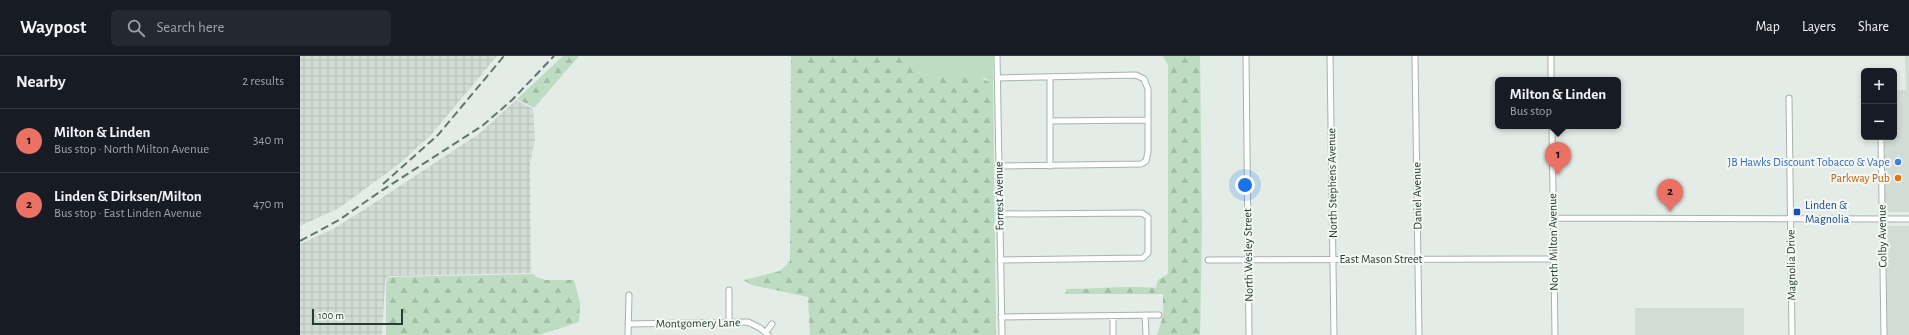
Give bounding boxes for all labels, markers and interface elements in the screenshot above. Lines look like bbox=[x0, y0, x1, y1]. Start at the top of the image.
search box bbox=[111, 10, 391, 46]
icon: search bbox=[125, 17, 147, 39]
text: Waypost bbox=[20, 18, 87, 37]
text: Search here bbox=[157, 20, 224, 35]
text: Map bbox=[1755, 20, 1780, 34]
text: Layers bbox=[1802, 20, 1836, 34]
text: Share bbox=[1858, 20, 1889, 34]
map controls bbox=[1861, 68, 1897, 140]
button: + bbox=[1861, 68, 1897, 104]
text: Nearby bbox=[16, 73, 66, 90]
text: 2 results bbox=[242, 75, 284, 88]
popup bbox=[1495, 77, 1621, 129]
text: Milton & Linden bbox=[1510, 87, 1606, 102]
button: − bbox=[1861, 104, 1897, 140]
text: Bus stop bbox=[1510, 105, 1552, 118]
text: Milton & Linden bbox=[54, 125, 150, 140]
street label: North Stephens Avenue bbox=[1325, 128, 1339, 238]
text: 1 bbox=[27, 134, 31, 147]
text: 340 m bbox=[253, 134, 284, 147]
pin: 1 bbox=[1545, 142, 1571, 175]
text: Bus stop · North Milton Avenue bbox=[54, 143, 209, 156]
place label: JB Hawks Discount Tobacco & Vape bbox=[1728, 156, 1890, 168]
marker: JB Hawks Discount Tobacco & Vape bbox=[1893, 157, 1903, 167]
street label: Forrest Avenue bbox=[992, 161, 1006, 231]
street label: Daniel Avenue bbox=[1410, 162, 1424, 230]
place label: Parkway Pub bbox=[1831, 172, 1890, 185]
marker: Parkway Pub bbox=[1893, 173, 1903, 183]
your location bbox=[1235, 175, 1255, 195]
pin: 2 bbox=[1657, 179, 1683, 212]
text: Linden & Dirksen/Milton bbox=[54, 189, 202, 204]
street label: North Milton Avenue bbox=[1546, 193, 1560, 291]
text: 2 bbox=[26, 198, 32, 211]
text: 470 m bbox=[253, 198, 284, 211]
place label: Linden & Magnolia bbox=[1805, 199, 1850, 225]
street label: Colby Avenue bbox=[1875, 204, 1890, 268]
text: Bus stop · East Linden Avenue bbox=[54, 207, 201, 220]
marker: Linden & Magnolia bbox=[1792, 207, 1802, 217]
street label: North Wesley Street bbox=[1241, 208, 1256, 302]
street label: Magnolia Drive bbox=[1784, 229, 1798, 301]
street label: East Mason Street bbox=[1340, 253, 1423, 265]
scale bar bbox=[312, 307, 403, 326]
text: 100 m bbox=[318, 310, 344, 321]
street label: Montgomery Lane bbox=[656, 316, 741, 331]

